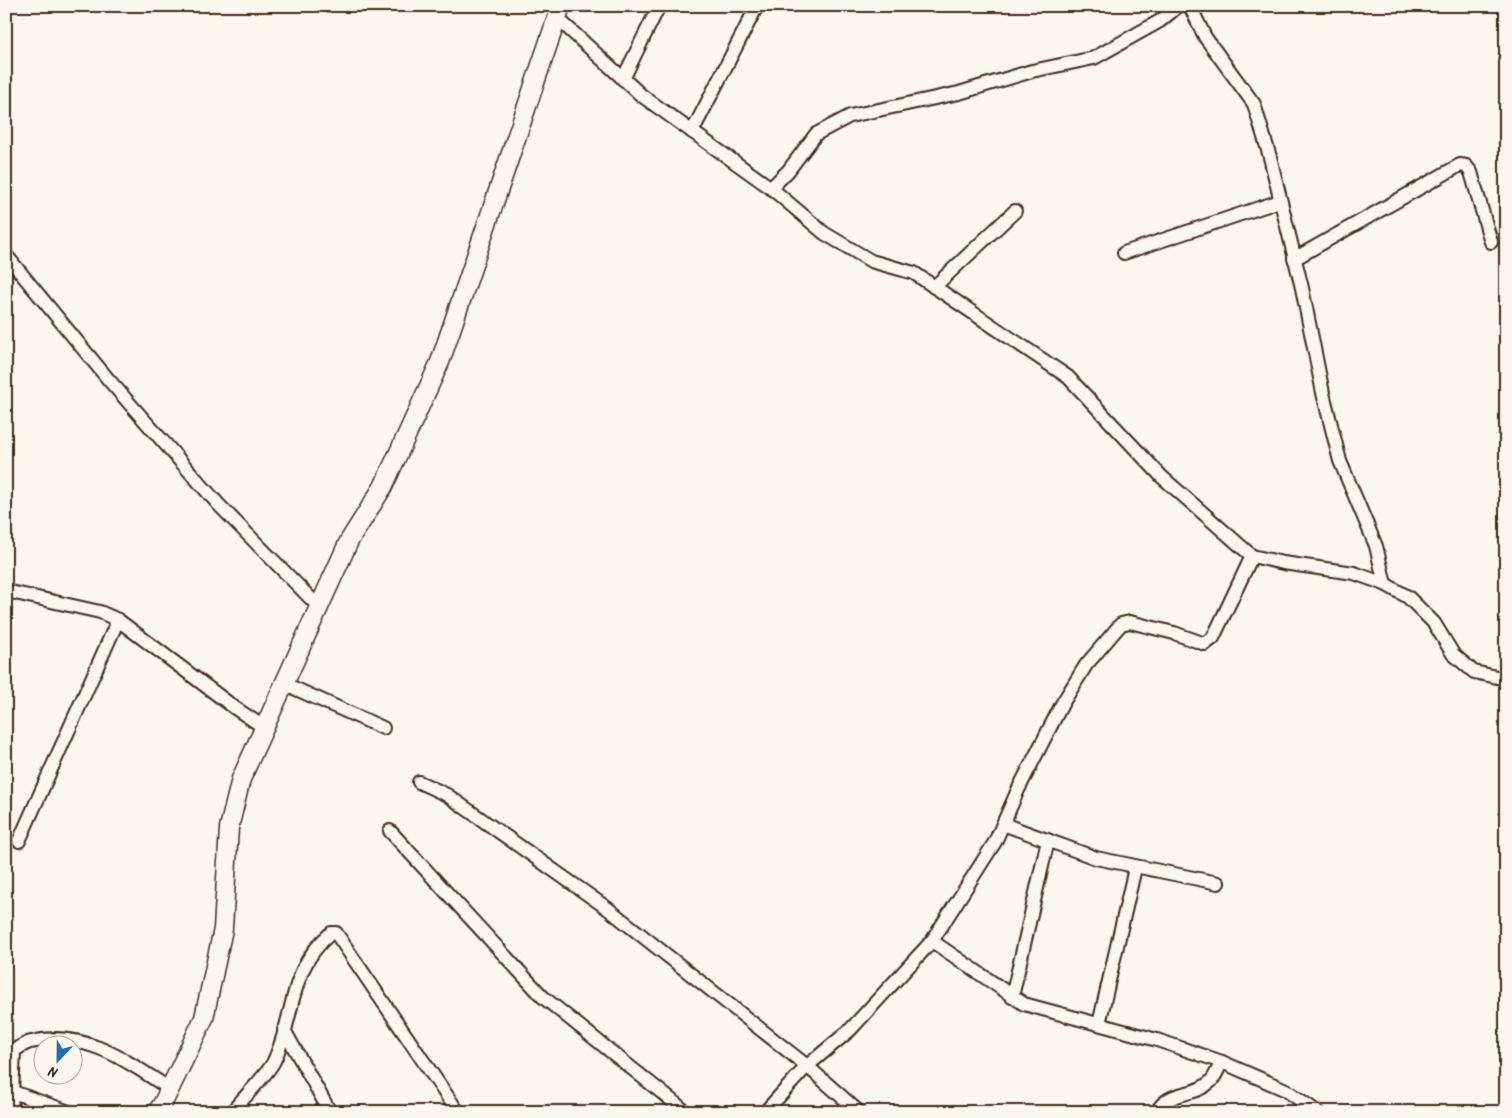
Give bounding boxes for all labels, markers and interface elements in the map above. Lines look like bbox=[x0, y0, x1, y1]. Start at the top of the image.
north arrow bbox=[32, 1036, 82, 1086]
text: N bbox=[45, 1059, 62, 1083]

